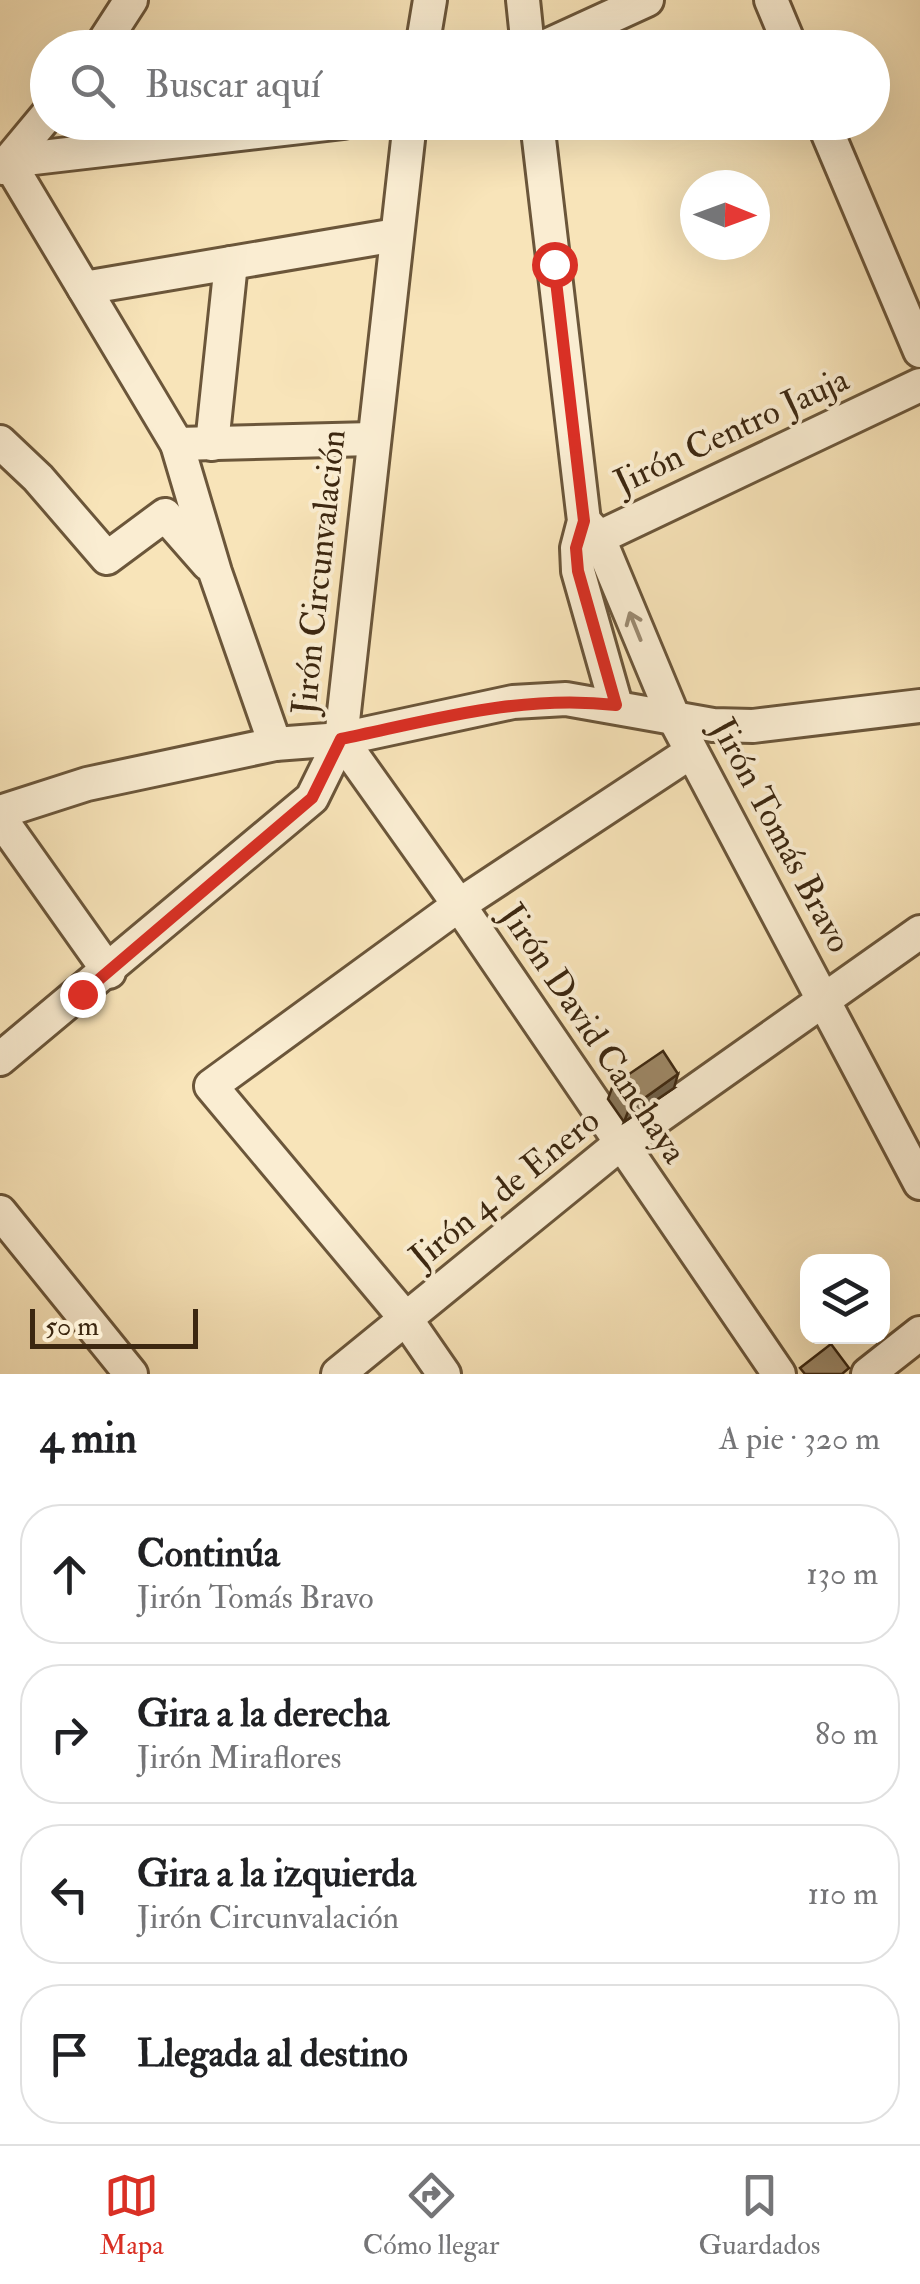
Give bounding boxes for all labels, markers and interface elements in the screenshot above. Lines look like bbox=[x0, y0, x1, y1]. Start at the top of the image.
search box bbox=[30, 30, 890, 140]
icon: search bbox=[65, 58, 120, 113]
text: Buscar aquí bbox=[145, 61, 321, 109]
north arrow bbox=[680, 170, 770, 260]
route start bbox=[532, 242, 578, 288]
street label: Jirón Centro Jauja bbox=[606, 357, 856, 505]
street label: Jirón Circunvalación bbox=[282, 427, 356, 718]
one-way arrow bbox=[624, 611, 642, 642]
street label: Jirón Tomás Bravo bbox=[700, 710, 861, 960]
street label: Jirón David Canchaya bbox=[489, 895, 697, 1172]
route end bbox=[60, 972, 106, 1018]
street label: Jirón 4 de Enero bbox=[400, 1099, 608, 1279]
map controls bbox=[800, 1254, 890, 1344]
button: layers bbox=[800, 1254, 890, 1344]
scale bar bbox=[30, 1304, 198, 1348]
text: 50 m bbox=[45, 1309, 99, 1344]
text: 4 min bbox=[40, 1413, 137, 1465]
text: A pie · 320 m bbox=[719, 1419, 880, 1459]
text: Continúa bbox=[137, 1530, 280, 1578]
icon: ahead bbox=[42, 1547, 97, 1602]
text: 130 m bbox=[806, 1554, 878, 1594]
text: Jirón Tomás Bravo bbox=[137, 1578, 374, 1618]
text: Gira a la derecha bbox=[137, 1690, 389, 1738]
icon: right bbox=[42, 1707, 97, 1762]
text: 80 m bbox=[815, 1714, 878, 1754]
text: Jirón Miraflores bbox=[137, 1738, 341, 1778]
text: Gira a la izquierda bbox=[137, 1850, 416, 1898]
icon: left bbox=[42, 1867, 97, 1922]
text: 110 m bbox=[807, 1874, 878, 1914]
text: Jirón Circunvalación bbox=[137, 1898, 399, 1938]
icon: arrive bbox=[42, 2027, 97, 2082]
text: Llegada al destino bbox=[137, 2030, 408, 2078]
tab: Mapa bbox=[100, 2168, 164, 2263]
tab: Cómo llegar bbox=[363, 2168, 499, 2263]
tab: Guardados bbox=[698, 2168, 820, 2263]

